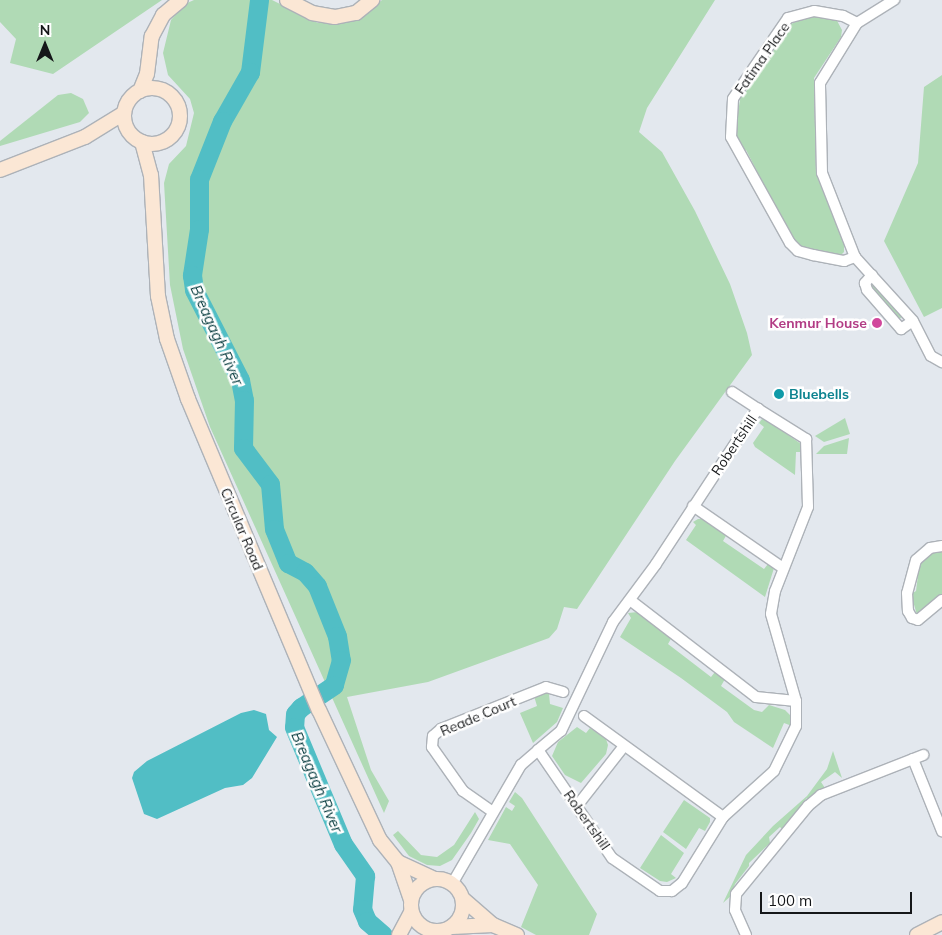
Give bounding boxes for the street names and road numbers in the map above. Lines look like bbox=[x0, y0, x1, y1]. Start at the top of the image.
street label: Fatima Place bbox=[731, 19, 793, 97]
street label: Robertshill bbox=[708, 412, 760, 478]
street label: Circular Road bbox=[217, 485, 267, 573]
street label: Reade Court bbox=[438, 692, 518, 740]
street label: Robertshill bbox=[560, 787, 614, 853]

